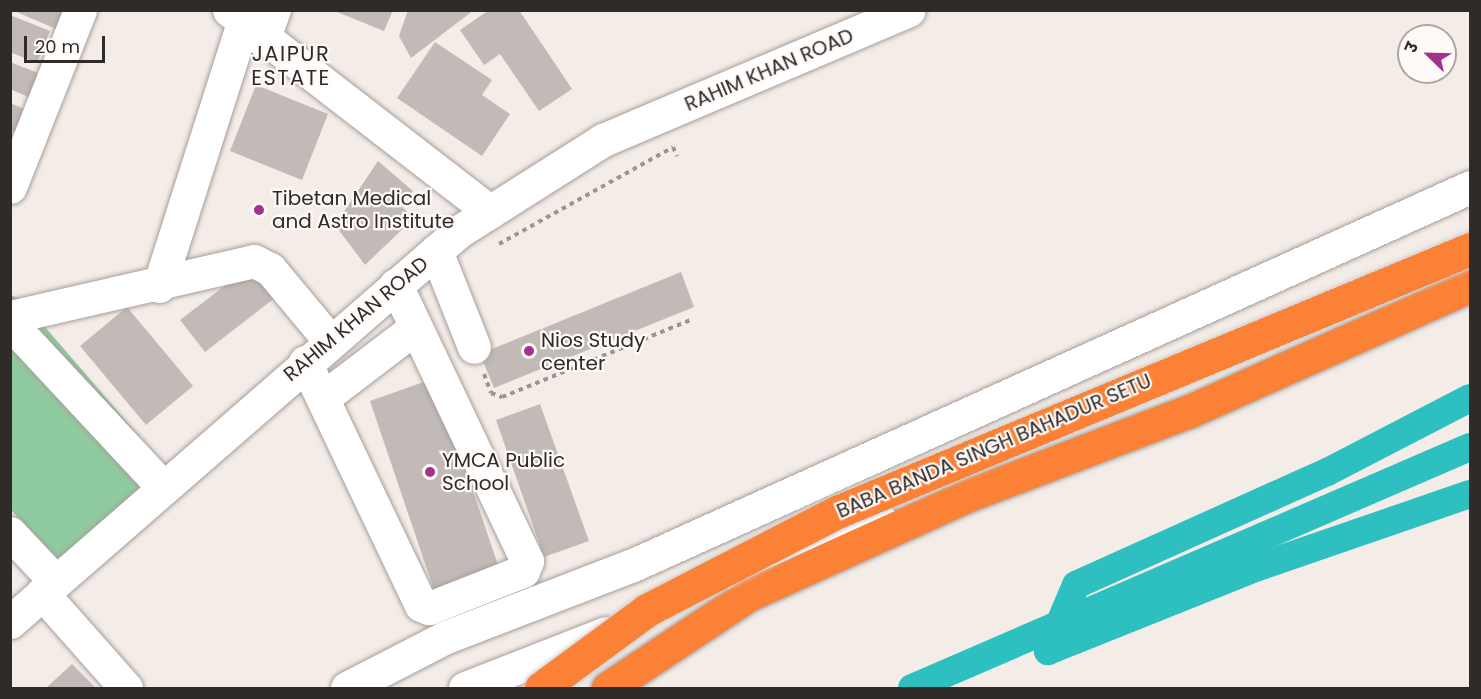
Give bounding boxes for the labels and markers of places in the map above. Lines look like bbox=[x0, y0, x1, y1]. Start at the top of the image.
place label: Tibetan Medical and Astro Institute bbox=[272, 186, 454, 233]
marker: Tibetan Medical and Astro Institute bbox=[250, 201, 268, 219]
place label: Nios Study center bbox=[541, 328, 645, 375]
marker: Nios Study center bbox=[522, 344, 536, 358]
place label: YMCA Public School bbox=[442, 448, 565, 495]
marker: YMCA Public School bbox=[423, 465, 437, 479]

